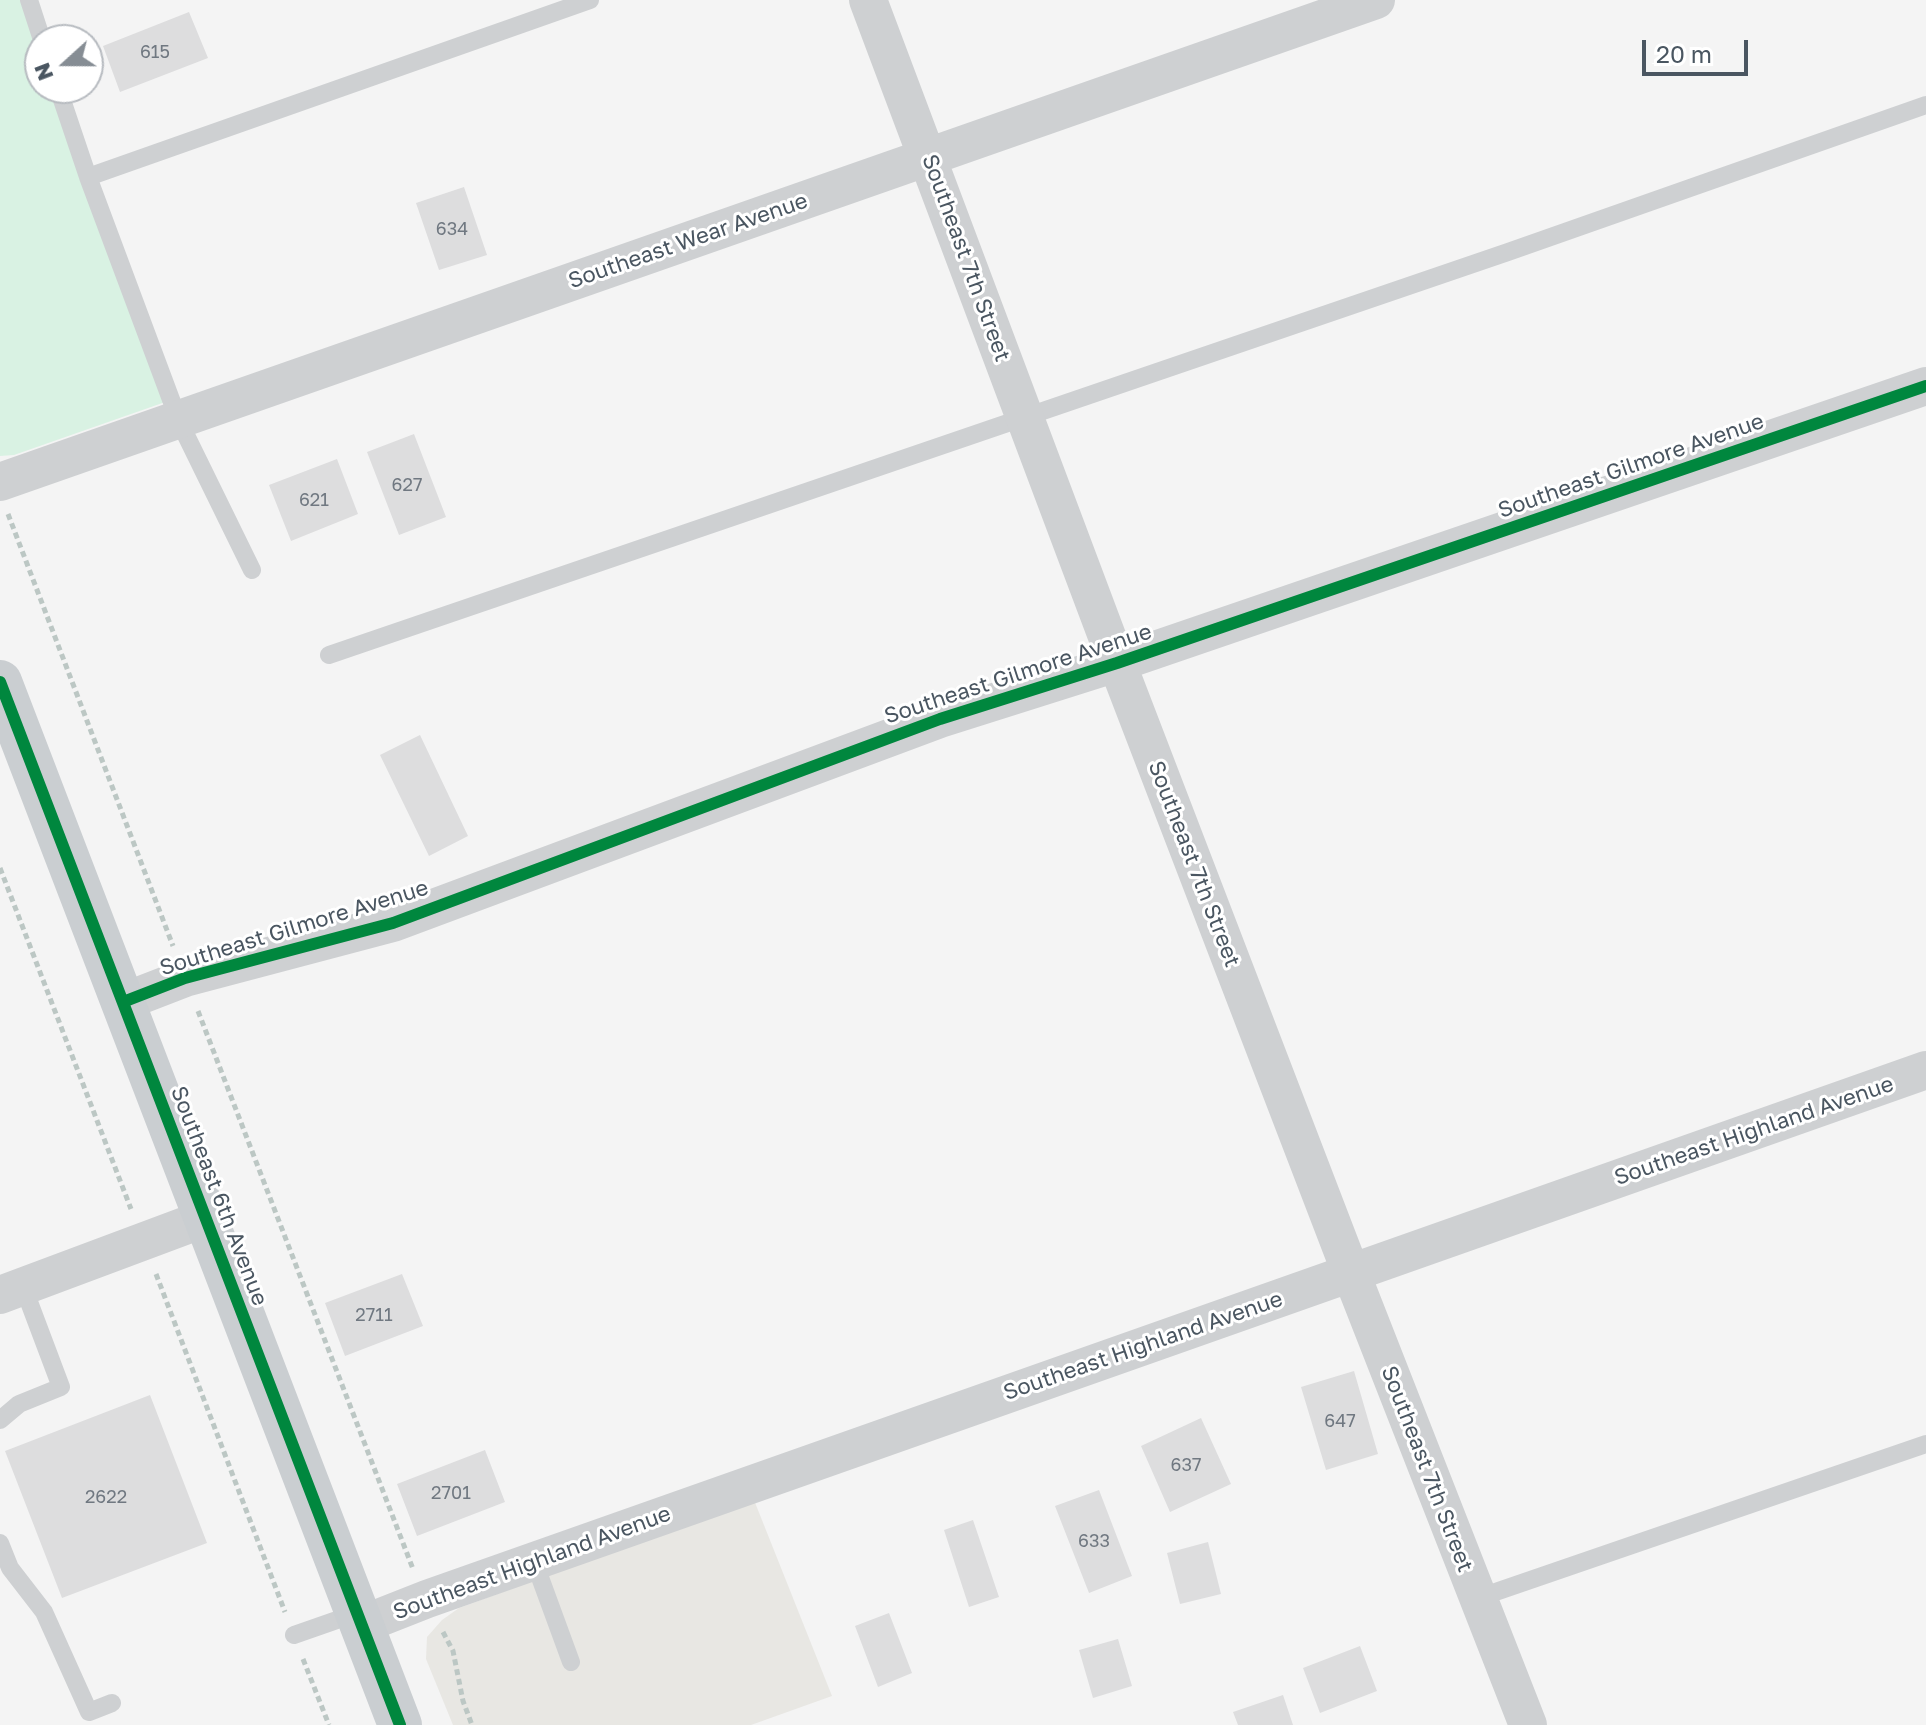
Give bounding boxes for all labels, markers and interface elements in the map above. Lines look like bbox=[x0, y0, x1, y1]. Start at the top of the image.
north arrow bbox=[24, 24, 104, 104]
scale bar bbox=[1646, 24, 1752, 74]
text: 20 m bbox=[1656, 39, 1712, 68]
house number: 615 bbox=[140, 41, 170, 63]
text: N bbox=[27, 59, 59, 85]
street label: Southeast 7th Street bbox=[916, 151, 1016, 365]
street label: Southeast Wear Avenue bbox=[565, 188, 811, 294]
house number: 634 bbox=[436, 218, 468, 240]
street label: Southeast Gilmore Avenue bbox=[1495, 408, 1767, 524]
house number: 627 bbox=[392, 474, 422, 496]
house number: 621 bbox=[299, 489, 329, 511]
street label: Southeast Gilmore Avenue bbox=[881, 618, 1155, 730]
street label: Southeast 7th Street bbox=[1142, 757, 1246, 971]
street label: Southeast Gilmore Avenue bbox=[157, 875, 431, 981]
street label: Southeast Highland Avenue bbox=[1611, 1071, 1897, 1191]
street label: Southeast 6th Avenue bbox=[165, 1083, 273, 1309]
street label: Southeast Highland Avenue bbox=[1000, 1286, 1286, 1406]
house number: 2711 bbox=[355, 1304, 393, 1326]
street label: Southeast 7th Street bbox=[1375, 1362, 1479, 1576]
house number: 647 bbox=[1324, 1410, 1356, 1432]
house number: 637 bbox=[1171, 1454, 1201, 1476]
house number: 2701 bbox=[431, 1482, 471, 1504]
house number: 2622 bbox=[85, 1486, 127, 1508]
street label: Southeast Highland Avenue bbox=[390, 1500, 674, 1626]
house number: 633 bbox=[1078, 1530, 1110, 1552]

